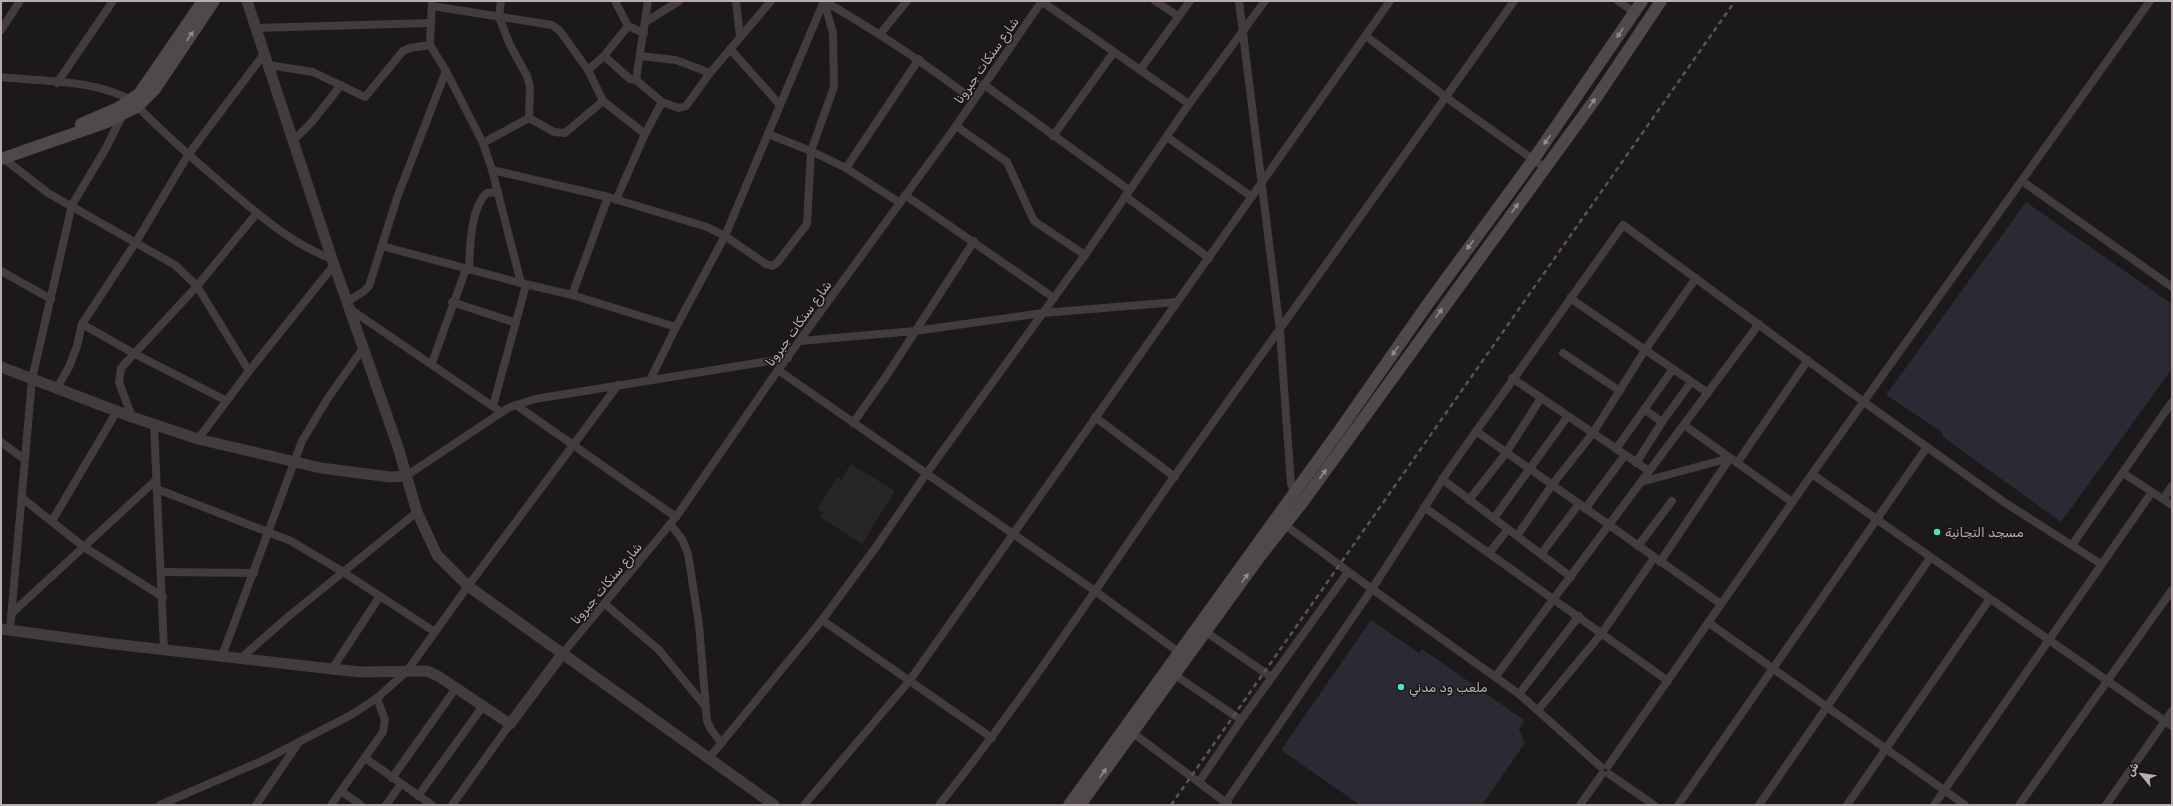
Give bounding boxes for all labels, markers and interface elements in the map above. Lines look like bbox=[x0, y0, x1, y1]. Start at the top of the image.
street label: شارع سنكات جبرونا bbox=[951, 14, 1023, 108]
one-way arrow bbox=[1616, 28, 1624, 38]
one-way arrow bbox=[186, 31, 194, 41]
one-way arrow bbox=[1588, 98, 1596, 108]
one-way arrow bbox=[1543, 134, 1550, 146]
one-way arrow bbox=[1511, 202, 1520, 213]
one-way arrow bbox=[1466, 240, 1475, 251]
street label: شارع سنكات جبرونا bbox=[762, 278, 836, 370]
one-way arrow bbox=[1435, 308, 1443, 318]
one-way arrow bbox=[1391, 346, 1399, 357]
one-way arrow bbox=[1319, 469, 1327, 479]
place label: مسجد التجانية bbox=[1945, 525, 2024, 540]
marker: مسجد التجانية bbox=[1932, 527, 1942, 537]
street label: شارع سنكات جبرونا bbox=[568, 539, 646, 629]
one-way arrow bbox=[1241, 572, 1249, 583]
place label: ملعب ود مدني bbox=[1409, 680, 1487, 697]
marker: ملعب ود مدني bbox=[1396, 682, 1406, 692]
north arrow bbox=[2121, 754, 2161, 794]
text: ش bbox=[2124, 760, 2142, 779]
one-way arrow bbox=[1098, 768, 1107, 779]

